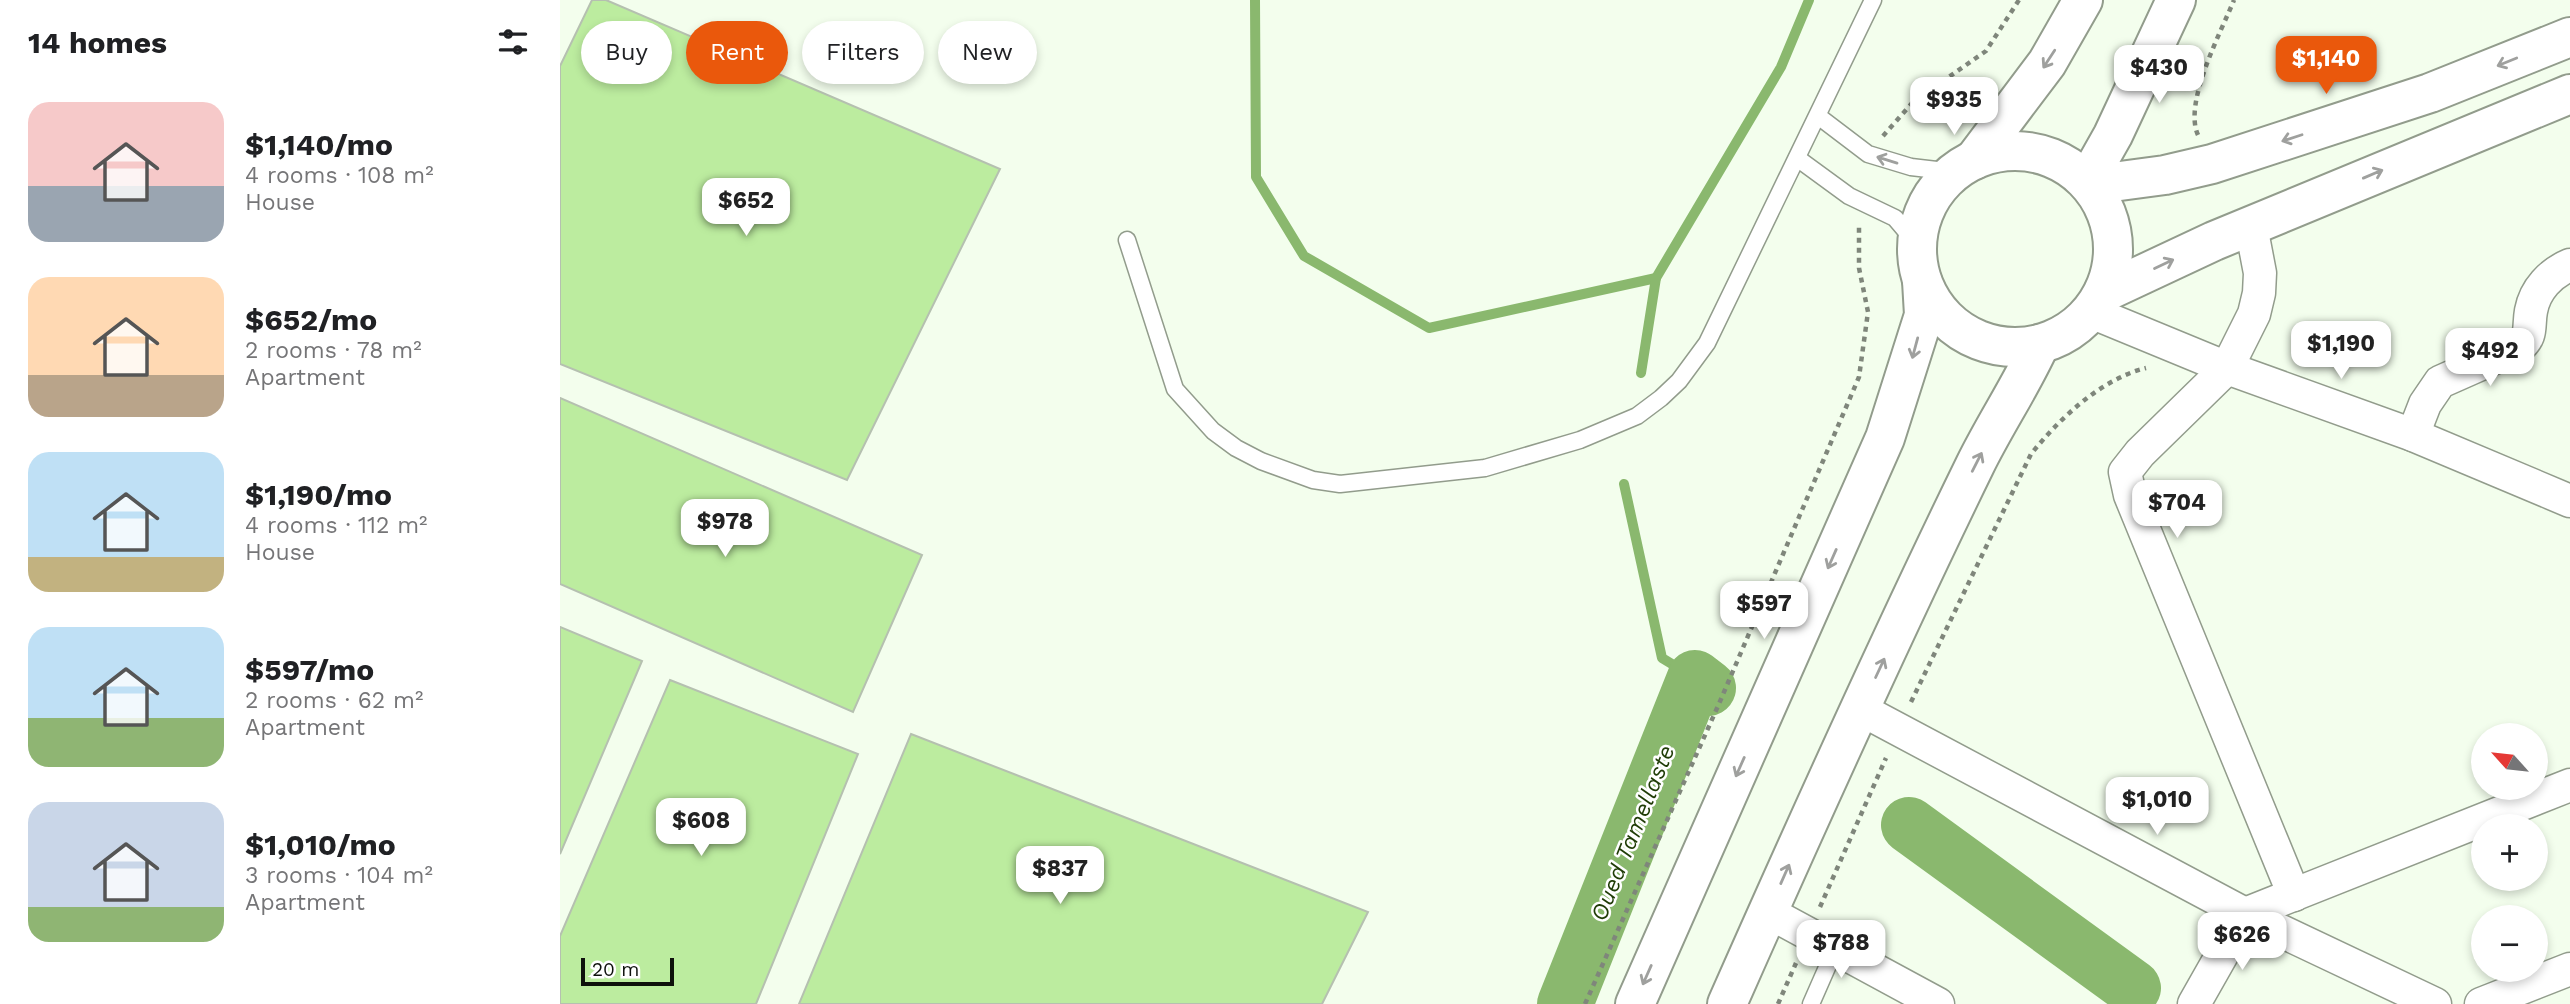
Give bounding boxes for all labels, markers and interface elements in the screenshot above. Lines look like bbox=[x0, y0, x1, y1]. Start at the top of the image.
chip: Buy bbox=[581, 21, 672, 84]
chip: Rent bbox=[686, 21, 788, 84]
chip: Filters bbox=[802, 21, 924, 84]
chip: New bbox=[938, 21, 1037, 84]
icon: filters bbox=[494, 23, 532, 61]
text: 14 homes bbox=[28, 25, 167, 60]
pin: $1,140 bbox=[2269, 36, 2383, 96]
text: $1,140 bbox=[2292, 45, 2360, 72]
pin: $430 bbox=[2118, 46, 2200, 105]
one-way arrow bbox=[2042, 49, 2056, 68]
text: $430 bbox=[2130, 54, 2188, 81]
one-way arrow bbox=[2496, 57, 2518, 70]
pin: $935 bbox=[1913, 78, 1995, 137]
text: $935 bbox=[1926, 86, 1982, 113]
text: $1,140/mo bbox=[245, 127, 393, 162]
icon: home bbox=[84, 130, 168, 214]
one-way arrow bbox=[2282, 133, 2304, 145]
one-way arrow bbox=[1876, 152, 1898, 165]
text: 4 rooms · 108 m² bbox=[245, 162, 434, 189]
one-way arrow bbox=[2362, 167, 2384, 180]
pin: $652 bbox=[705, 178, 787, 238]
text: $652 bbox=[718, 187, 774, 214]
text: House bbox=[245, 189, 315, 216]
one-way arrow bbox=[2153, 257, 2174, 270]
text: $652/mo bbox=[245, 302, 377, 337]
icon: home bbox=[84, 305, 168, 389]
pin: $1,190 bbox=[2284, 322, 2398, 381]
pin: $492 bbox=[2449, 328, 2531, 388]
text: $1,190 bbox=[2307, 330, 2375, 357]
one-way arrow bbox=[1908, 336, 1921, 359]
text: 2 rooms · 78 m² bbox=[245, 337, 422, 364]
text: $492 bbox=[2461, 337, 2519, 364]
text: Apartment bbox=[245, 364, 365, 391]
one-way arrow bbox=[1970, 452, 1984, 473]
text: $1,190/mo bbox=[245, 477, 392, 512]
icon: home bbox=[84, 480, 168, 564]
pin: $704 bbox=[2136, 480, 2218, 540]
text: $704 bbox=[2148, 489, 2206, 516]
pin: $978 bbox=[684, 500, 766, 559]
text: $978 bbox=[697, 508, 753, 535]
text: 4 rooms · 112 m² bbox=[245, 512, 427, 539]
text: House bbox=[245, 539, 315, 566]
one-way arrow bbox=[1825, 548, 1838, 570]
pin: $597 bbox=[1723, 582, 1805, 641]
text: $597 bbox=[1736, 590, 1792, 617]
text: $597/mo bbox=[245, 652, 374, 687]
icon: home bbox=[84, 655, 168, 739]
one-way arrow bbox=[1873, 658, 1887, 679]
text: 2 rooms · 62 m² bbox=[245, 687, 423, 714]
text: Apartment bbox=[245, 714, 365, 741]
north arrow bbox=[2471, 723, 2548, 800]
map controls bbox=[2471, 723, 2548, 982]
water label: Oued Tamellaste bbox=[1585, 741, 1681, 925]
one-way arrow bbox=[1733, 756, 1746, 777]
pin: $1,010 bbox=[2100, 778, 2214, 837]
text: $1,010 bbox=[2122, 786, 2192, 813]
pin: $608 bbox=[660, 798, 742, 858]
text: $608 bbox=[672, 807, 730, 834]
button: + bbox=[2471, 814, 2548, 891]
text: $1,010/mo bbox=[245, 827, 396, 862]
icon: home bbox=[84, 830, 168, 914]
pin: $837 bbox=[1019, 846, 1101, 906]
text: $837 bbox=[1032, 855, 1088, 882]
text: 3 rooms · 104 m² bbox=[245, 862, 433, 889]
one-way arrow bbox=[1779, 864, 1792, 886]
text: Apartment bbox=[245, 889, 365, 916]
button: − bbox=[2471, 905, 2548, 982]
pin: $626 bbox=[2201, 912, 2283, 972]
pin: $788 bbox=[1800, 920, 1882, 980]
text: $626 bbox=[2214, 921, 2270, 948]
text: $788 bbox=[1812, 929, 1870, 956]
scale bar bbox=[581, 955, 674, 987]
text: 20 m bbox=[592, 958, 639, 981]
one-way arrow bbox=[1640, 964, 1653, 985]

